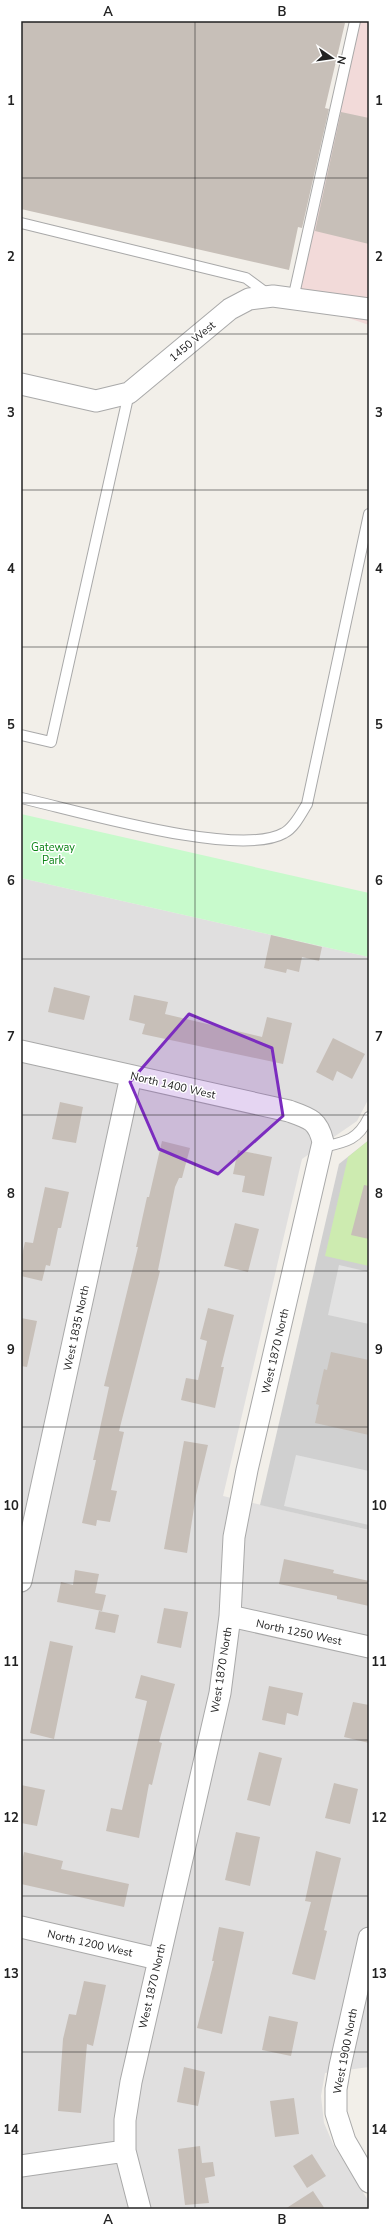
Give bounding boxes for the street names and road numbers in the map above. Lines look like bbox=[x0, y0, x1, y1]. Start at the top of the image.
street label: 1450 West bbox=[166, 318, 219, 365]
street label: North 1400 West bbox=[129, 1068, 217, 1103]
street label: West 1835 North bbox=[60, 1284, 93, 1372]
street label: West 1870 North bbox=[258, 1307, 293, 1395]
street label: North 1250 West bbox=[255, 1616, 343, 1649]
street label: West 1870 North bbox=[207, 1626, 236, 1714]
street label: North 1200 West bbox=[46, 1926, 134, 1961]
street label: West 1870 North bbox=[135, 1942, 170, 2030]
street label: West 1900 North bbox=[330, 2007, 361, 2095]

